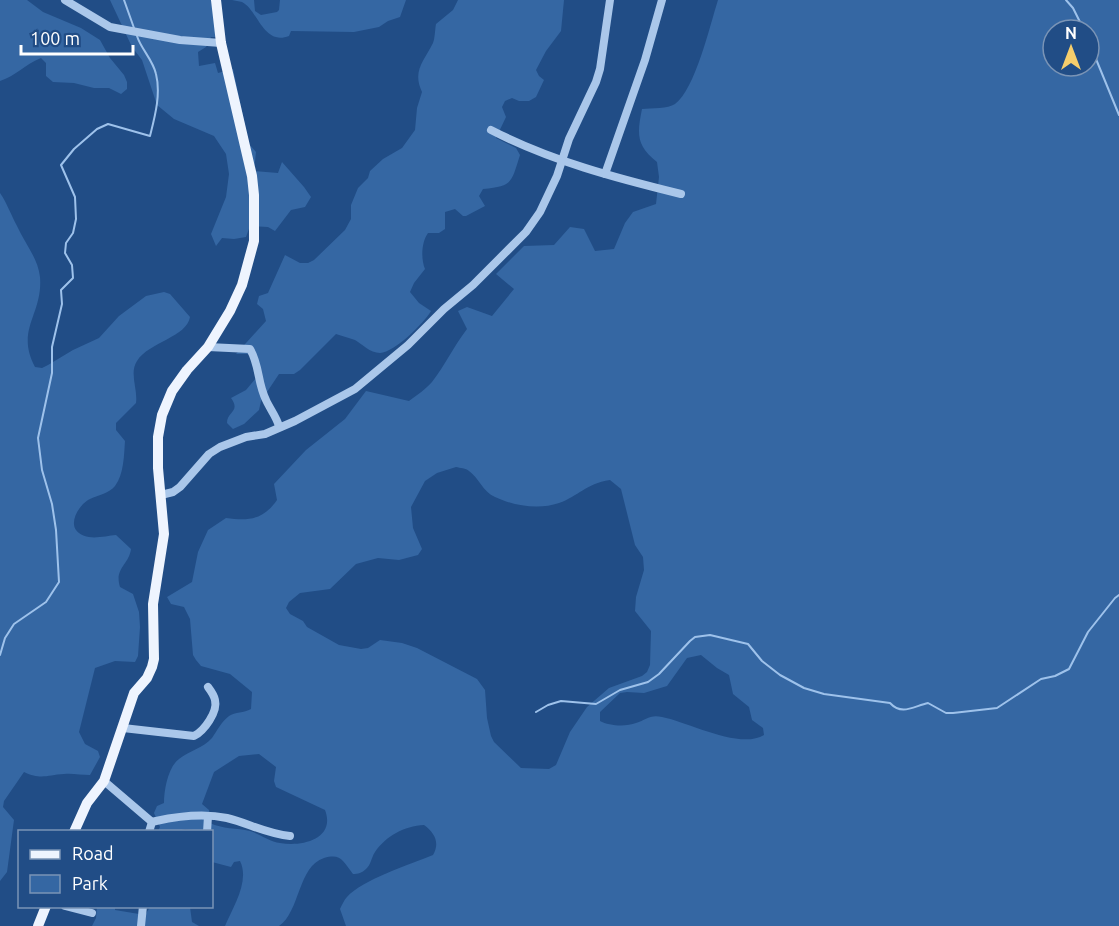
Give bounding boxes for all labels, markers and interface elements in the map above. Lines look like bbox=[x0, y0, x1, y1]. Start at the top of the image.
scale bar bbox=[21, 18, 134, 56]
north arrow bbox=[1041, 18, 1101, 78]
text: N bbox=[1065, 24, 1077, 42]
text: 100 m bbox=[30, 28, 80, 48]
legend bbox=[18, 830, 213, 908]
text: Road bbox=[72, 843, 114, 863]
text: Park bbox=[72, 873, 108, 893]

